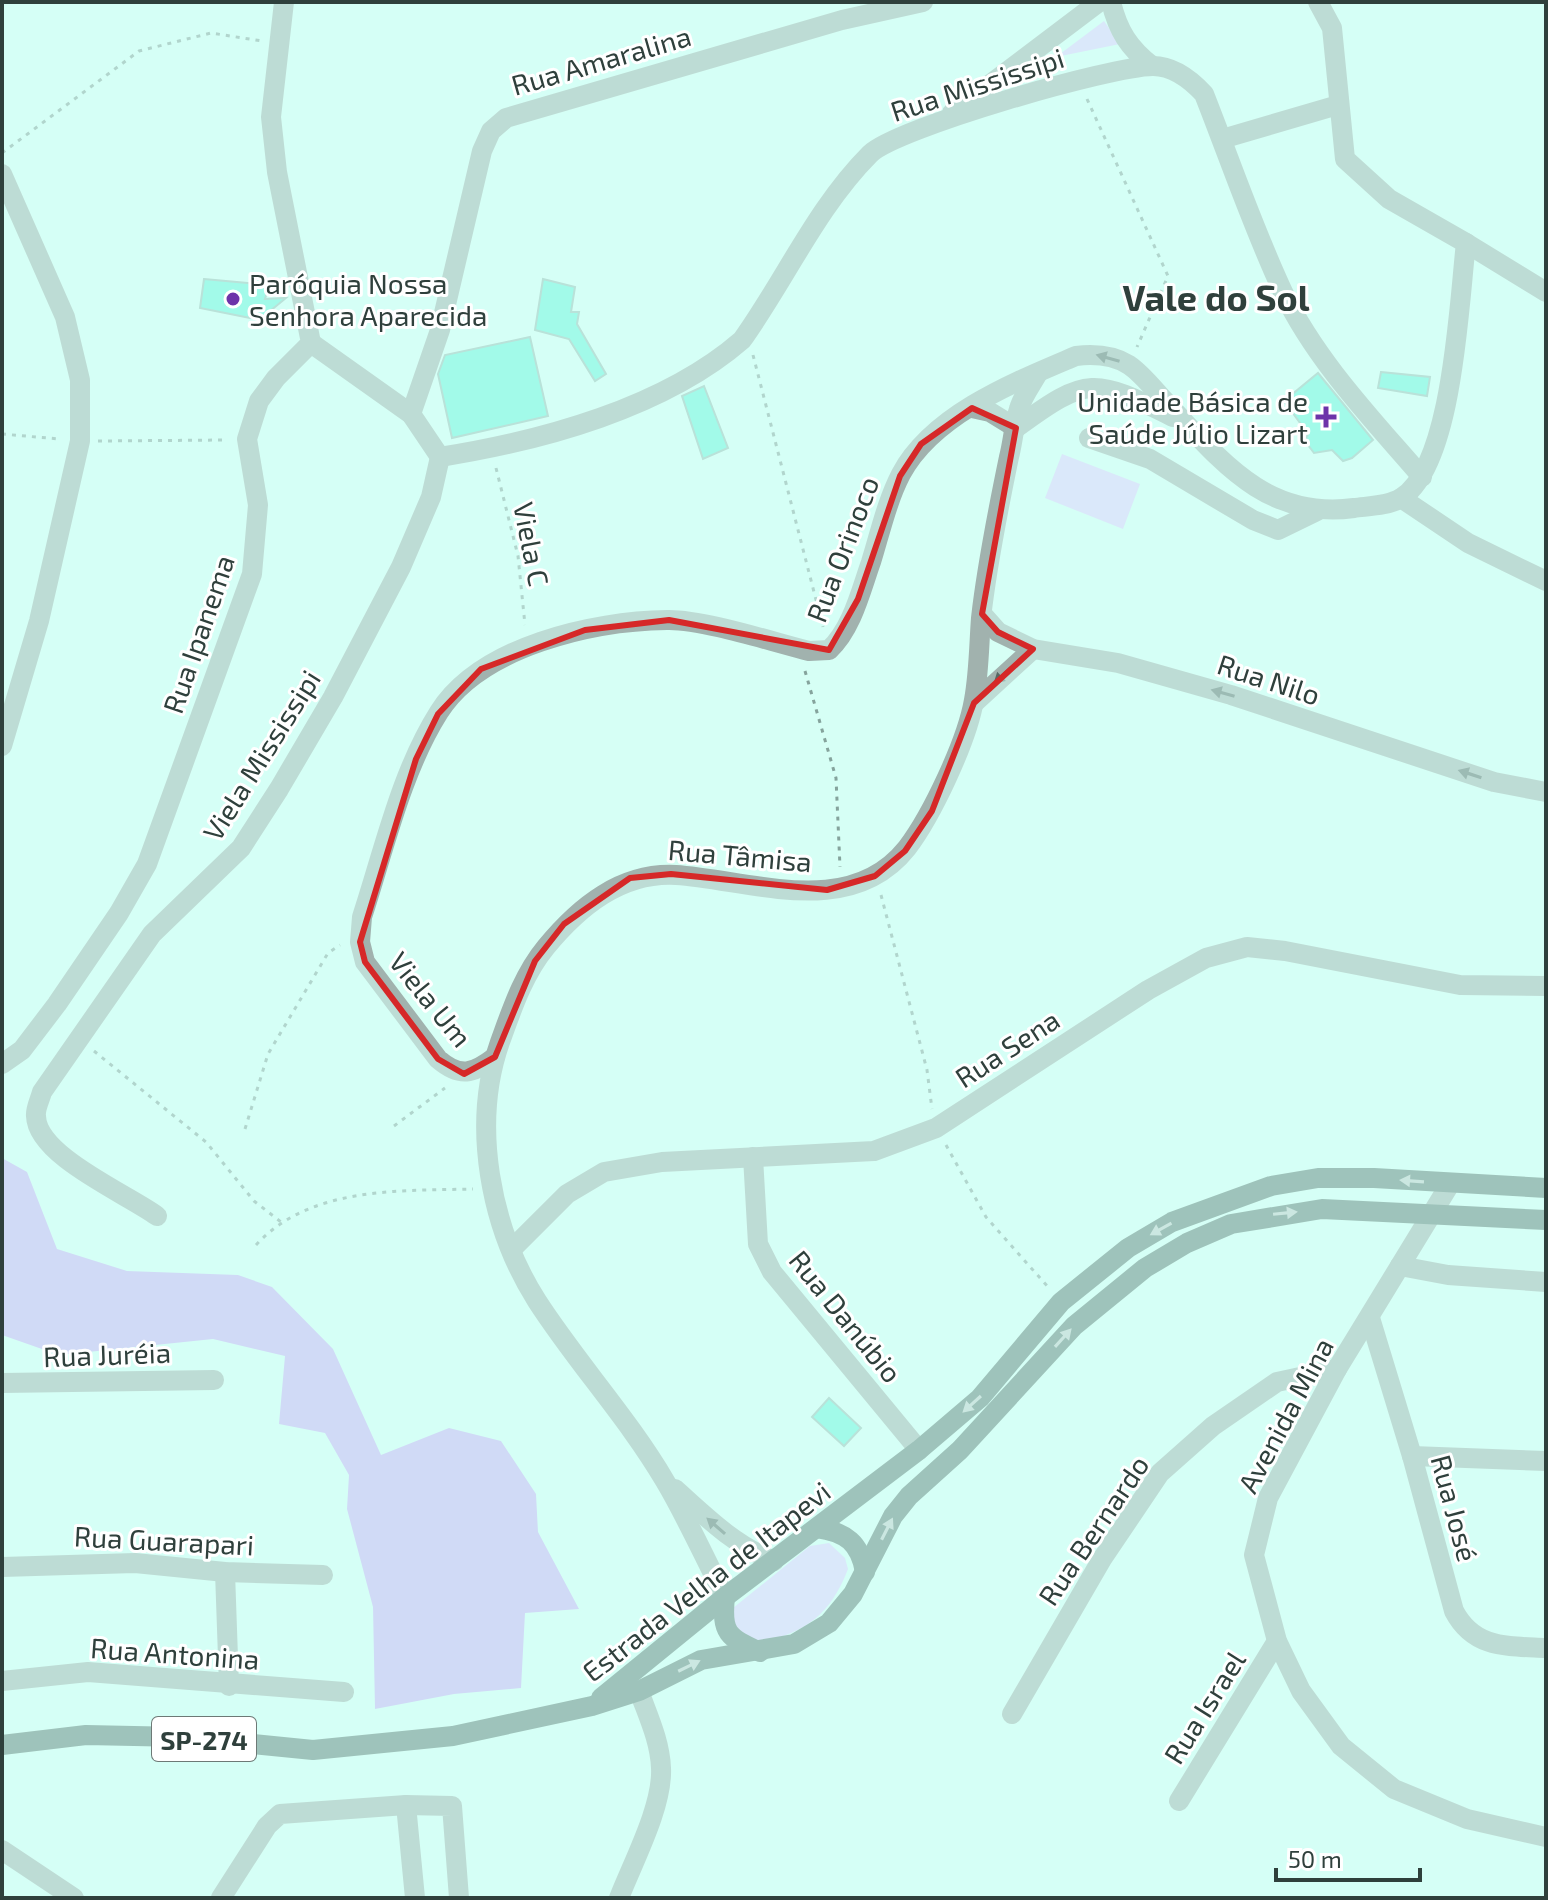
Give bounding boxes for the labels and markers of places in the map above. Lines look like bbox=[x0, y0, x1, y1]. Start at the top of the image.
place label: Paróquia Nossa Senhora Aparecida bbox=[249, 266, 487, 332]
marker: Paróquia Nossa Senhora Aparecida bbox=[224, 290, 242, 308]
place label: Unidade Básica de Saúde Júlio Lizart bbox=[1077, 384, 1308, 450]
marker: Unidade Básica de Saúde Júlio Lizart bbox=[1315, 406, 1337, 428]

